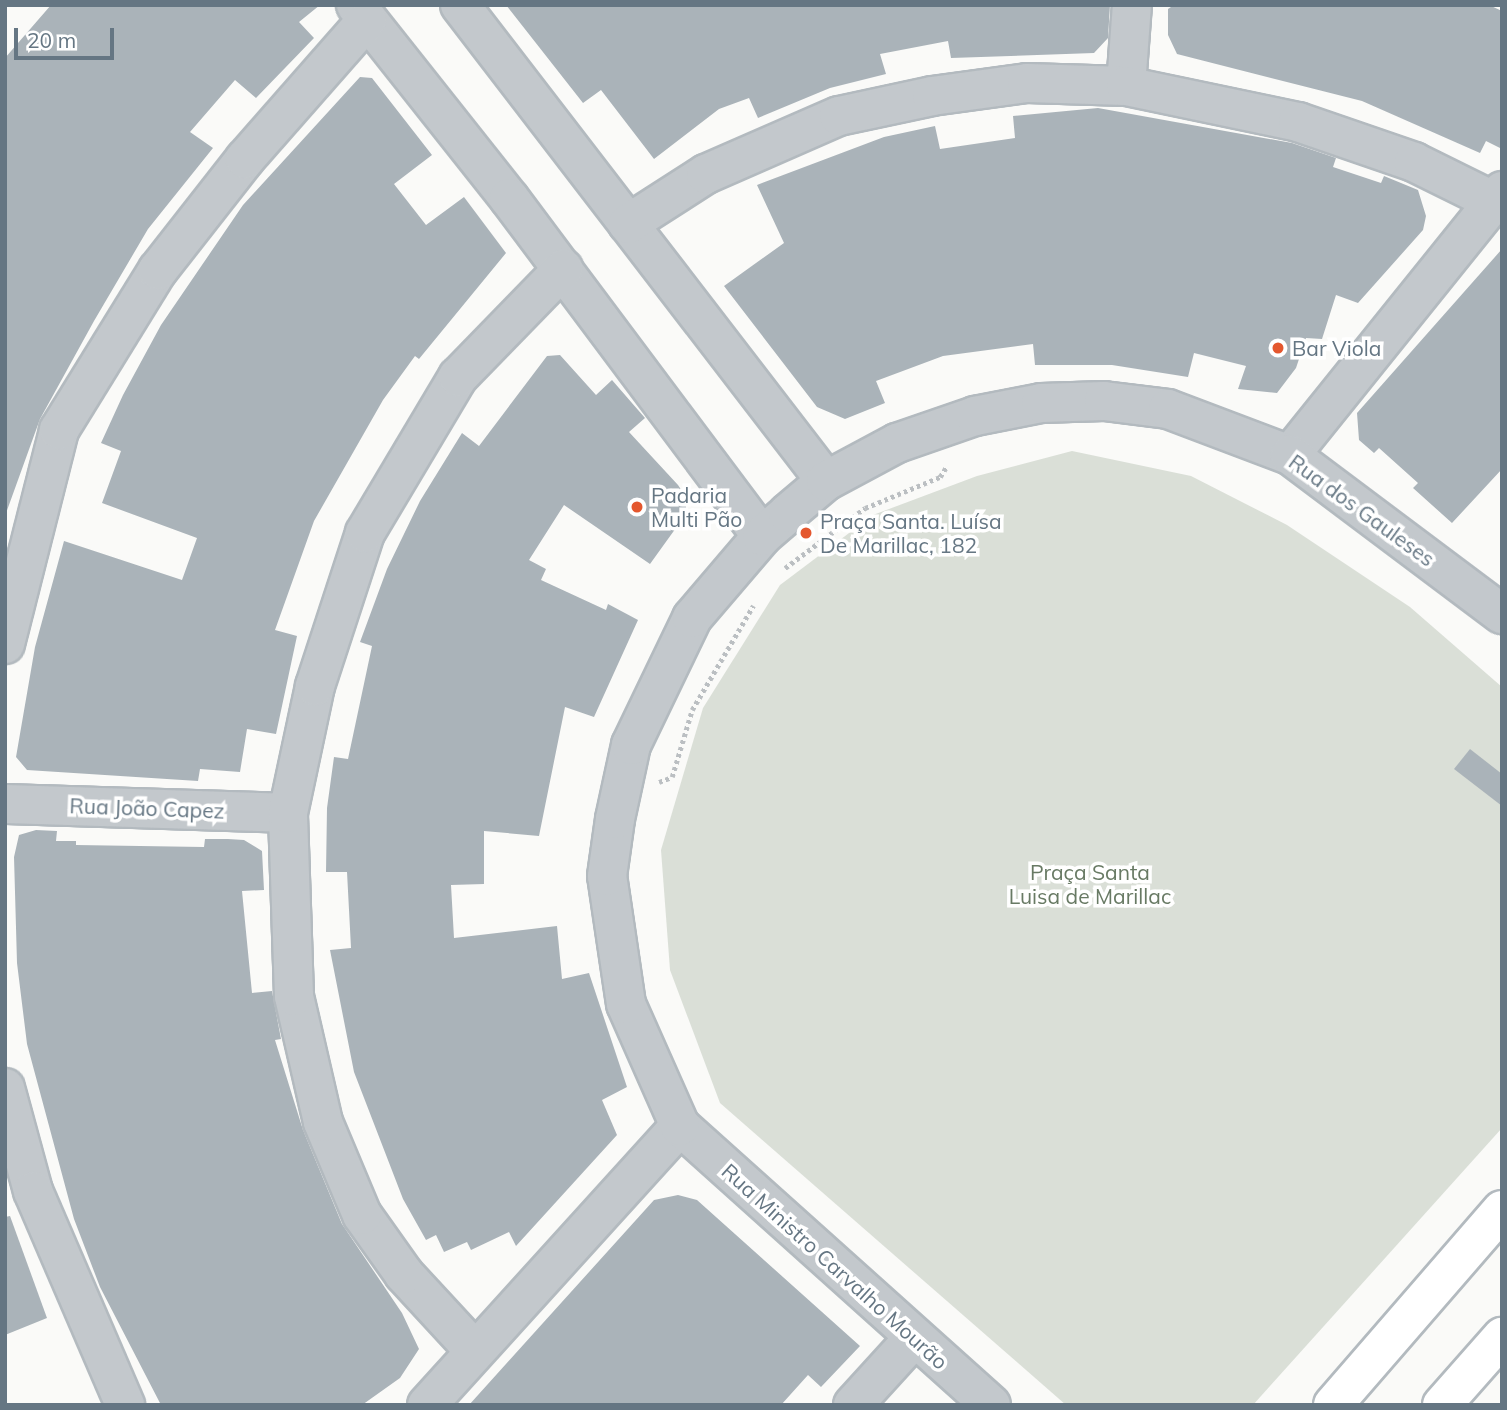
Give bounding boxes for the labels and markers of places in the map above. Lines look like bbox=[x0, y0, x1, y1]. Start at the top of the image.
place label: Bar Viola bbox=[1292, 335, 1381, 361]
marker: Bar Viola bbox=[1270, 340, 1286, 356]
place label: Padaria Multi Pão bbox=[651, 482, 742, 532]
marker: Padaria Multi Pão bbox=[629, 499, 645, 515]
place label: Praça Santa. Luísa De Marillac, 182 bbox=[820, 508, 1002, 558]
marker: Praça Santa. Luísa De Marillac, 182 bbox=[798, 525, 814, 541]

